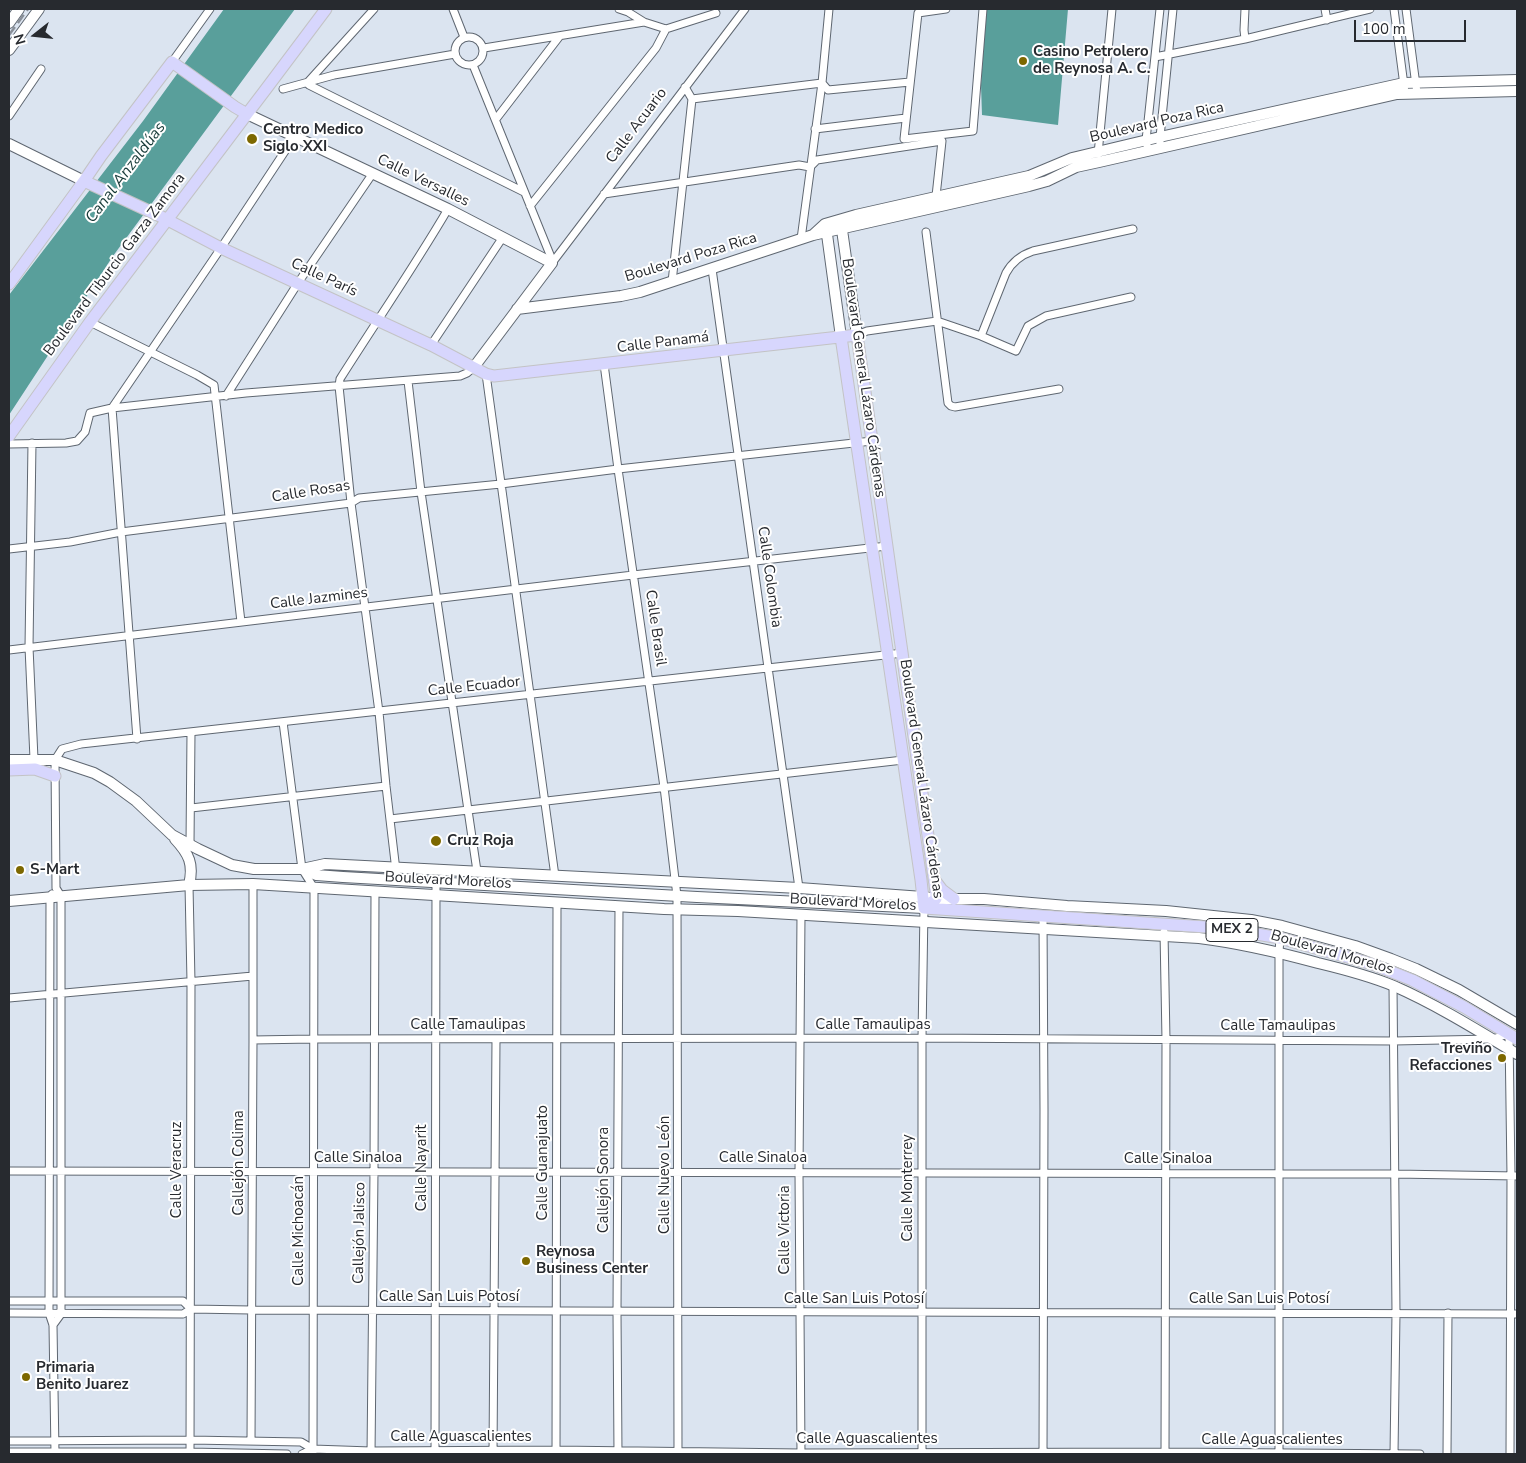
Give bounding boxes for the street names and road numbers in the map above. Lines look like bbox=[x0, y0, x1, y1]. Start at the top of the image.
street label: Calle Acuario bbox=[603, 85, 671, 167]
street label: Boulevard Poza Rica bbox=[1088, 99, 1226, 147]
street label: Calle Versalles bbox=[374, 151, 472, 211]
street label: Boulevard Tiburcio Garza Zamora bbox=[40, 170, 190, 360]
street label: Boulevard Poza Rica bbox=[623, 229, 759, 287]
street label: Calle París bbox=[288, 255, 360, 301]
street label: Boulevard General Lázaro Cárdenas bbox=[837, 257, 889, 499]
street label: Calle Panamá bbox=[616, 328, 710, 358]
street label: Calle Rosas bbox=[271, 477, 351, 507]
street label: Calle Colombia bbox=[753, 525, 785, 629]
street label: Calle Jazmines bbox=[269, 584, 369, 614]
street label: Calle Brasil bbox=[641, 589, 669, 667]
street label: Boulevard General Lázaro Cárdenas bbox=[895, 658, 947, 900]
street label: Calle Ecuador bbox=[427, 673, 521, 701]
street label: Boulevard Morelos bbox=[384, 869, 512, 893]
street label: Boulevard Morelos bbox=[789, 891, 917, 915]
road number: MEX 2 bbox=[1206, 918, 1258, 942]
street label: Boulevard Morelos bbox=[1269, 927, 1395, 979]
street label: Calle Tamaulipas bbox=[410, 1016, 526, 1034]
street label: Calle Tamaulipas bbox=[815, 1016, 931, 1034]
street label: Calle Tamaulipas bbox=[1220, 1017, 1336, 1035]
street label: Calle Guanajuato bbox=[534, 1105, 552, 1221]
street label: Callejón Colima bbox=[230, 1110, 248, 1216]
street label: Calle Nuevo León bbox=[656, 1116, 674, 1234]
street label: Calle Veracruz bbox=[168, 1122, 186, 1218]
street label: Calle Nayarit bbox=[413, 1124, 431, 1212]
street label: Callejón Sonora bbox=[595, 1127, 613, 1233]
street label: Calle Monterrey bbox=[899, 1134, 917, 1242]
street label: Calle Sinaloa bbox=[314, 1149, 402, 1167]
street label: Calle Sinaloa bbox=[719, 1149, 807, 1167]
street label: Calle Sinaloa bbox=[1124, 1150, 1212, 1168]
street label: Calle Michoacán bbox=[290, 1176, 308, 1286]
street label: Callejón Jalisco bbox=[350, 1182, 370, 1284]
street label: Calle Victoria bbox=[776, 1185, 794, 1275]
street label: Calle San Luis Potosí bbox=[379, 1288, 519, 1306]
street label: Calle San Luis Potosí bbox=[784, 1290, 924, 1308]
street label: Calle San Luis Potosí bbox=[1189, 1290, 1329, 1308]
street label: Calle Aguascalientes bbox=[390, 1428, 532, 1446]
street label: Calle Aguascalientes bbox=[796, 1430, 938, 1448]
street label: Calle Aguascalientes bbox=[1201, 1431, 1343, 1449]

